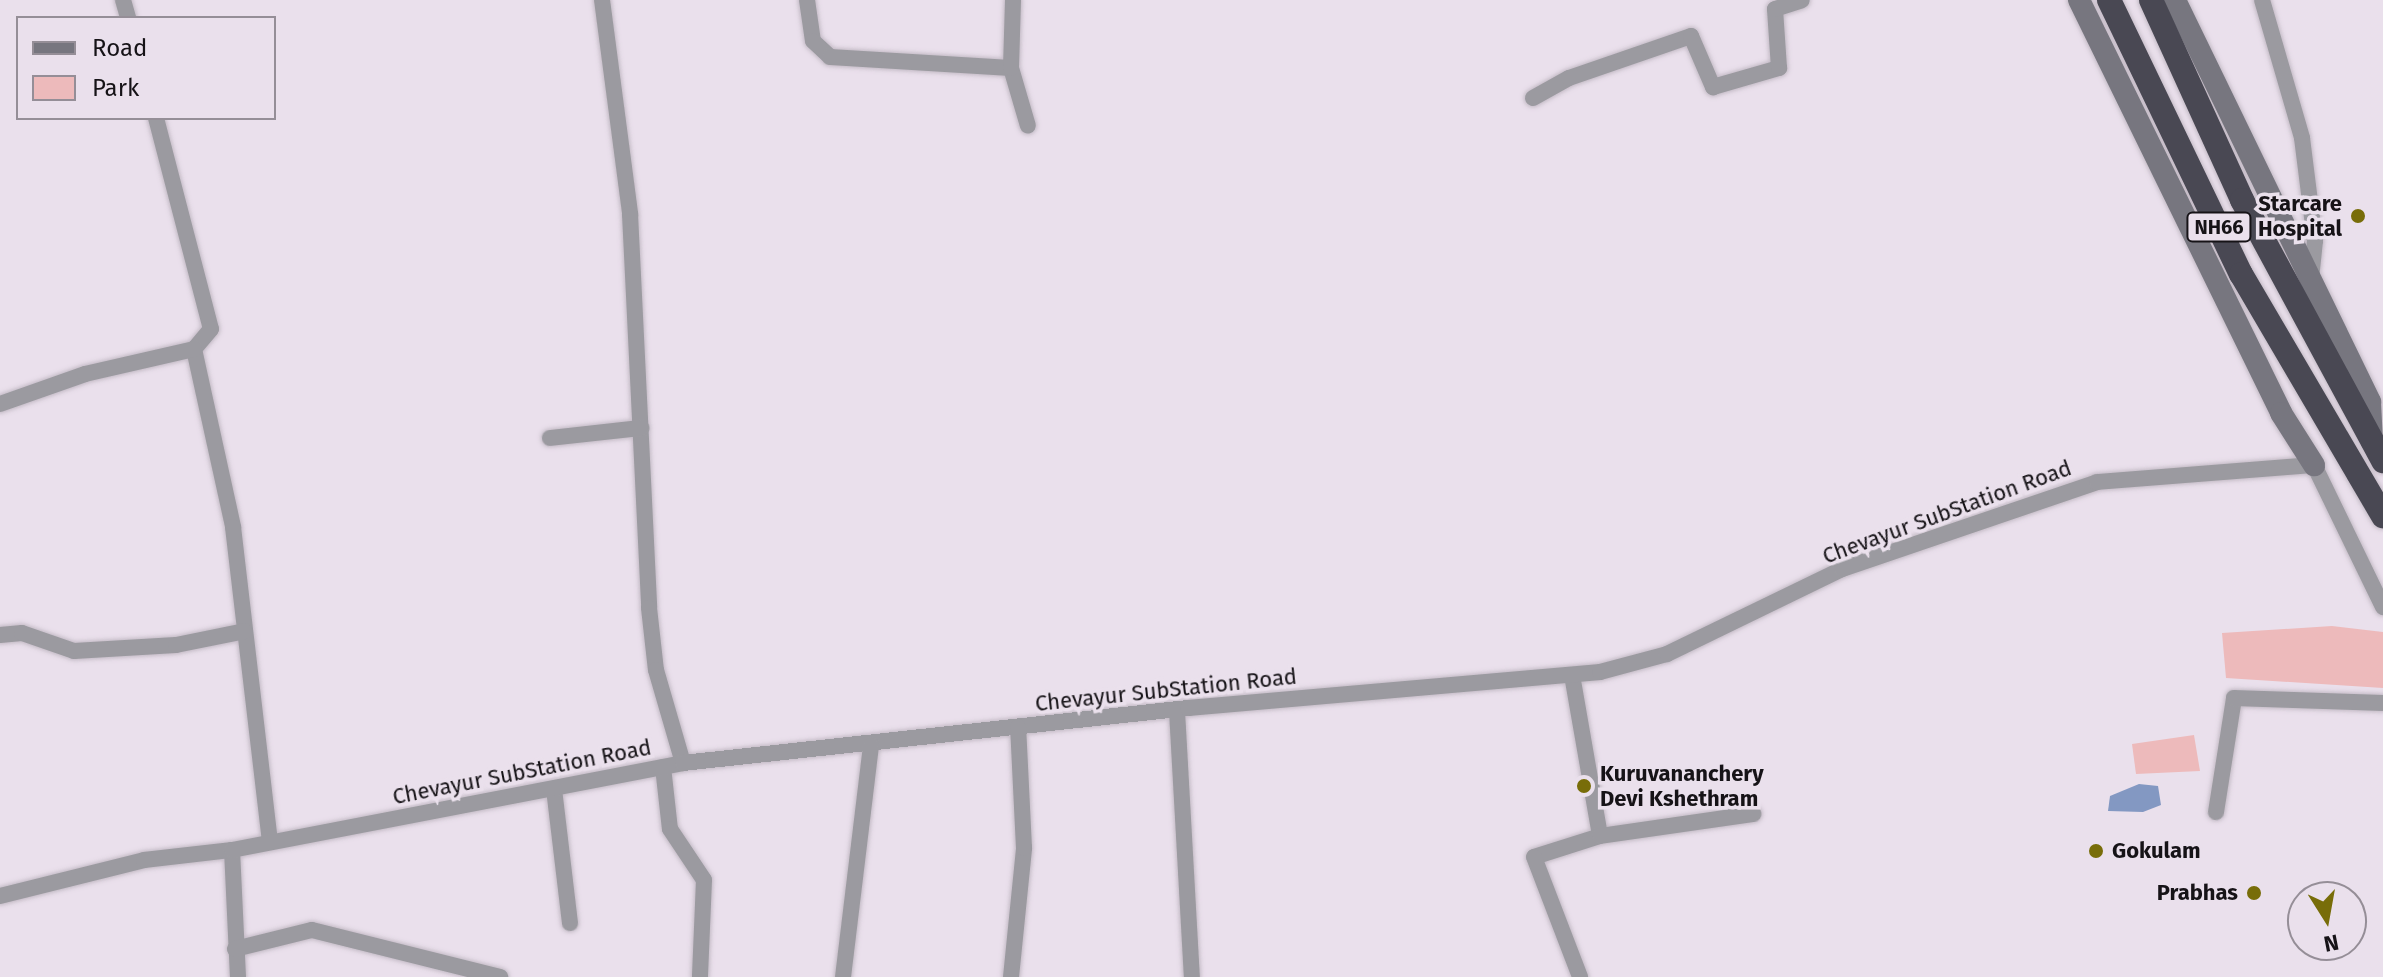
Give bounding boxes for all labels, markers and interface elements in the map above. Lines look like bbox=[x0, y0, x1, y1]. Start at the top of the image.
legend bbox=[16, 16, 276, 120]
text: Road bbox=[92, 34, 147, 62]
text: Park bbox=[92, 74, 139, 102]
place label: Starcare Hospital bbox=[2258, 190, 2342, 242]
marker: Starcare Hospital bbox=[2349, 207, 2367, 225]
road number: NH66 bbox=[2185, 211, 2253, 243]
street label: Chevayur SubStation Road bbox=[1819, 455, 2075, 569]
street label: Chevayur SubStation Road bbox=[1034, 663, 1298, 717]
street label: Chevayur SubStation Road bbox=[390, 734, 654, 810]
place label: Kuruvananchery Devi Kshethram bbox=[1600, 760, 1764, 812]
marker: Kuruvananchery Devi Kshethram bbox=[1575, 777, 1593, 795]
place label: Gokulam bbox=[2112, 838, 2201, 864]
marker: Gokulam bbox=[2087, 842, 2105, 860]
place label: Prabhas bbox=[2157, 880, 2238, 906]
north arrow bbox=[2287, 881, 2367, 961]
marker: Prabhas bbox=[2245, 884, 2263, 902]
text: N bbox=[2322, 928, 2341, 958]

